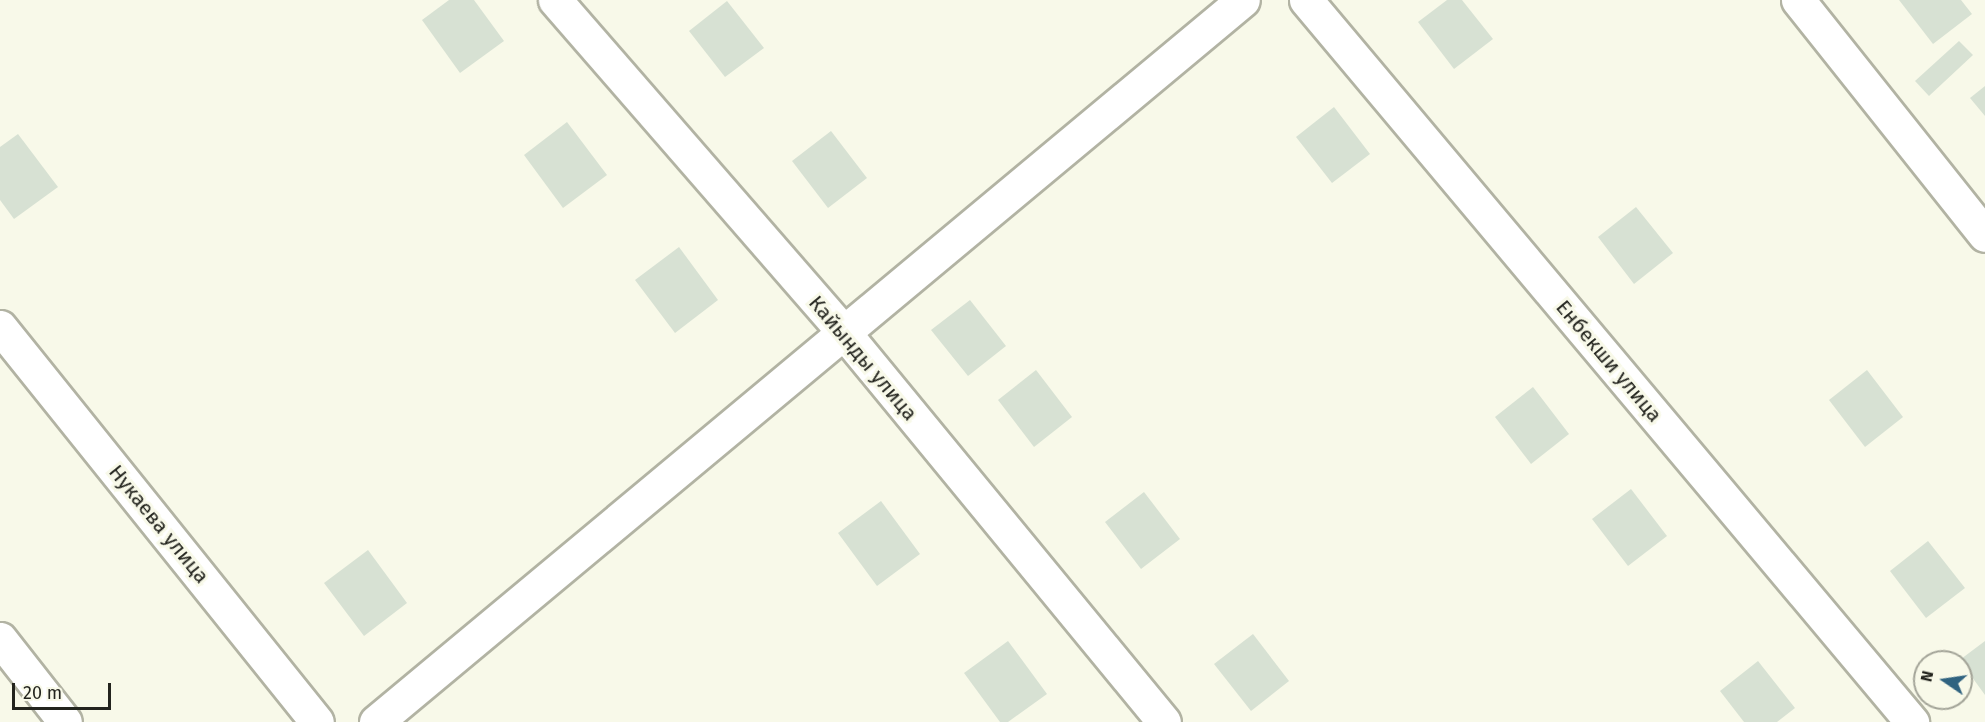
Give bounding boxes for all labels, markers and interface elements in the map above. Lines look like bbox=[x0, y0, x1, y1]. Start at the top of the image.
street label: Кайынды улица bbox=[803, 290, 923, 426]
street label: Енбекши улица bbox=[1551, 295, 1667, 427]
street label: Нукаева улица bbox=[104, 460, 214, 588]
north arrow bbox=[1913, 650, 1973, 710]
text: N bbox=[1916, 669, 1937, 684]
scale bar bbox=[15, 671, 114, 709]
text: 20 m bbox=[23, 682, 62, 704]

